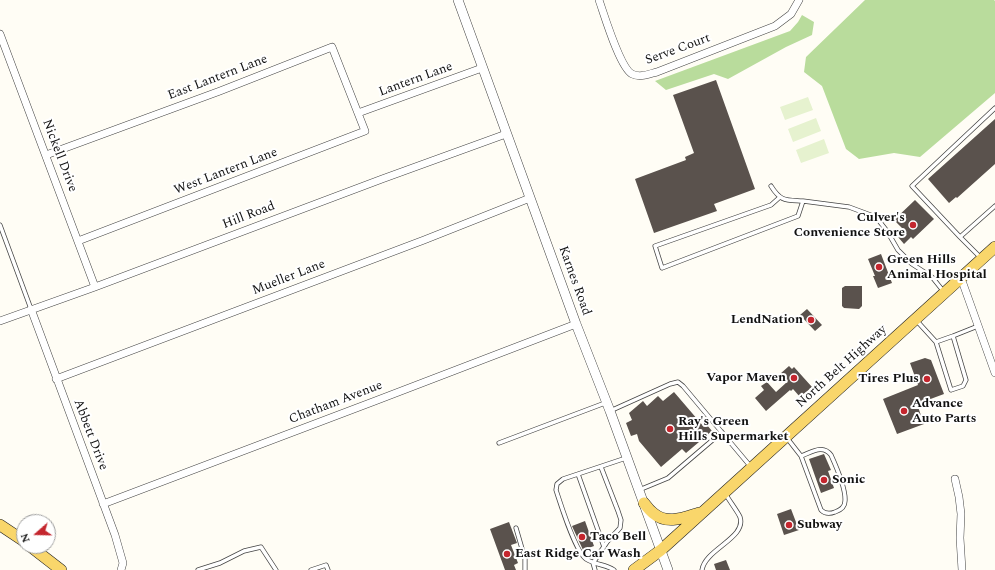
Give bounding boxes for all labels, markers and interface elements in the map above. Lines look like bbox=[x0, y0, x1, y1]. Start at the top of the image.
street label: Serve Court bbox=[643, 31, 713, 69]
street label: East Lantern Lane bbox=[166, 52, 270, 104]
street label: Lantern Lane bbox=[377, 59, 455, 101]
street label: Nickell Drive bbox=[38, 117, 80, 195]
street label: West Lantern Lane bbox=[172, 145, 280, 199]
street label: Hill Road bbox=[221, 199, 277, 233]
place label: Culver's Convenience Store bbox=[794, 210, 905, 241]
marker: Culver's Convenience Store bbox=[908, 220, 918, 230]
street label: Karnes Road bbox=[554, 244, 594, 318]
place label: Green Hills Animal Hospital bbox=[887, 252, 987, 283]
street label: Mueller Lane bbox=[250, 257, 328, 299]
marker: Green Hills Animal Hospital bbox=[874, 262, 884, 272]
place label: LendNation bbox=[731, 312, 803, 328]
marker: LendNation bbox=[806, 315, 816, 325]
street label: North Belt Highway bbox=[794, 322, 890, 412]
place label: Vapor Maven bbox=[706, 370, 786, 386]
place label: Tires Plus bbox=[858, 371, 919, 387]
marker: Vapor Maven bbox=[789, 373, 799, 383]
marker: Tires Plus bbox=[922, 374, 932, 384]
street label: Chatham Avenue bbox=[287, 378, 385, 428]
place label: Advance Auto Parts bbox=[912, 396, 976, 427]
street label: Abbett Drive bbox=[69, 397, 111, 473]
marker: Advance Auto Parts bbox=[899, 406, 909, 416]
place label: Ray's Green Hills Supermarket bbox=[678, 414, 788, 445]
marker: Ray's Green Hills Supermarket bbox=[665, 424, 675, 434]
place label: Sonic bbox=[832, 472, 865, 488]
marker: Sonic bbox=[819, 475, 829, 485]
north arrow bbox=[16, 514, 56, 554]
place label: Subway bbox=[797, 517, 842, 533]
marker: Subway bbox=[784, 520, 794, 530]
place label: Taco Bell bbox=[590, 529, 646, 545]
text: N bbox=[16, 531, 35, 545]
marker: Taco Bell bbox=[577, 532, 587, 542]
place label: East Ridge Car Wash bbox=[515, 546, 641, 562]
marker: East Ridge Car Wash bbox=[502, 549, 512, 559]

